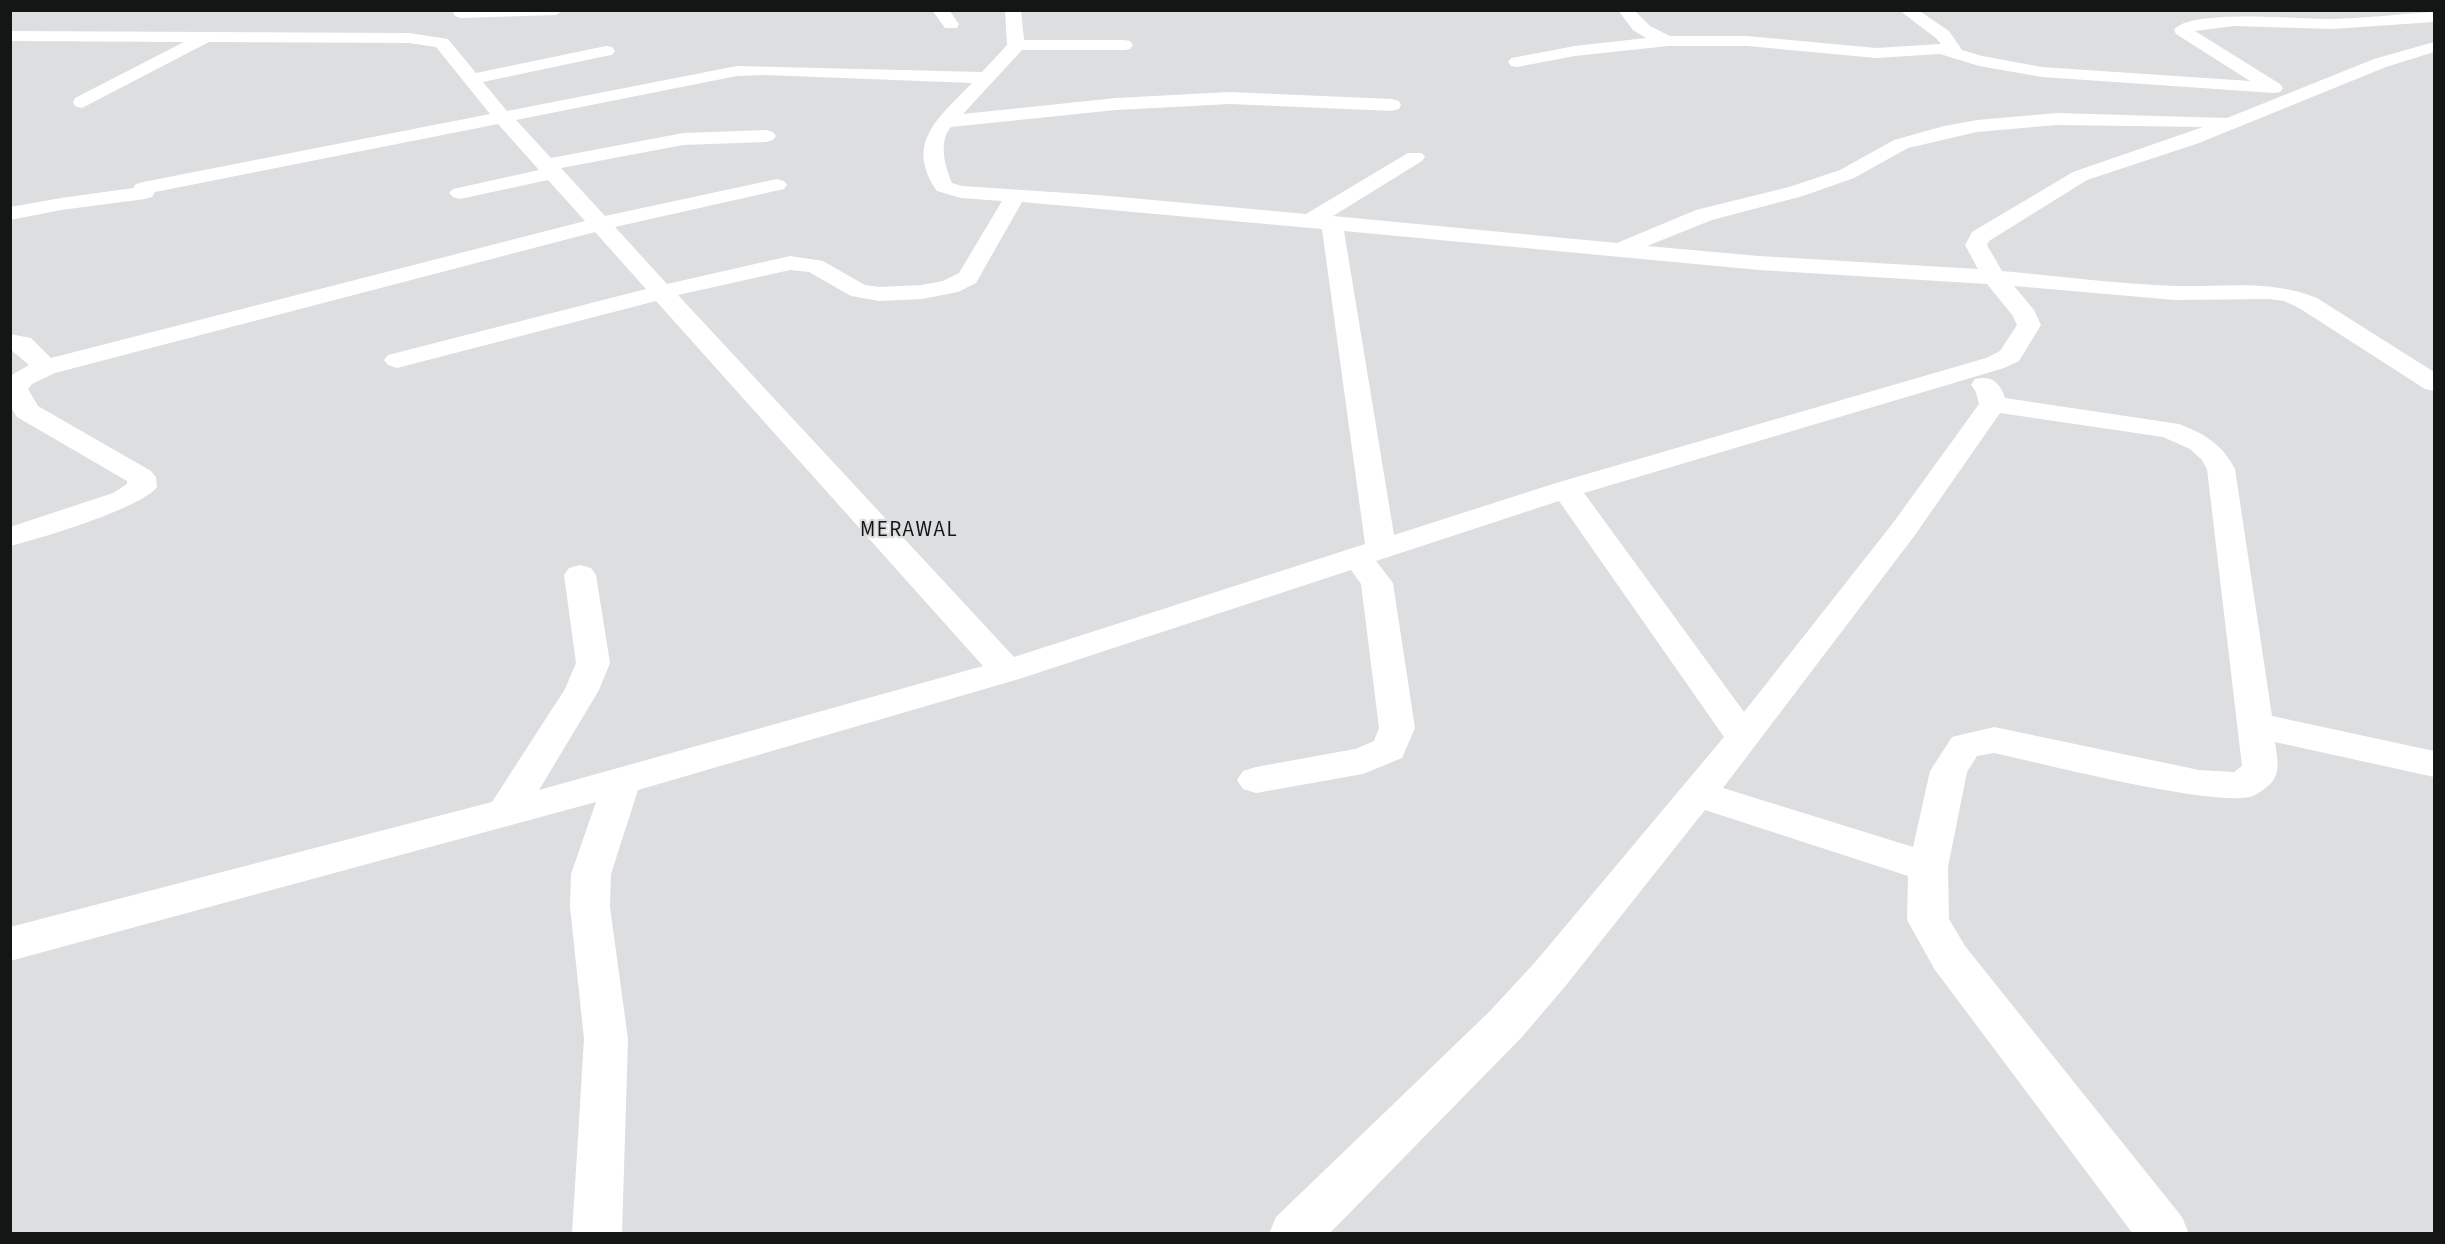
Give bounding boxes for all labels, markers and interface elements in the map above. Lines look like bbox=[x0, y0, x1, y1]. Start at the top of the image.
district label: MERAWAL bbox=[860, 518, 958, 544]

